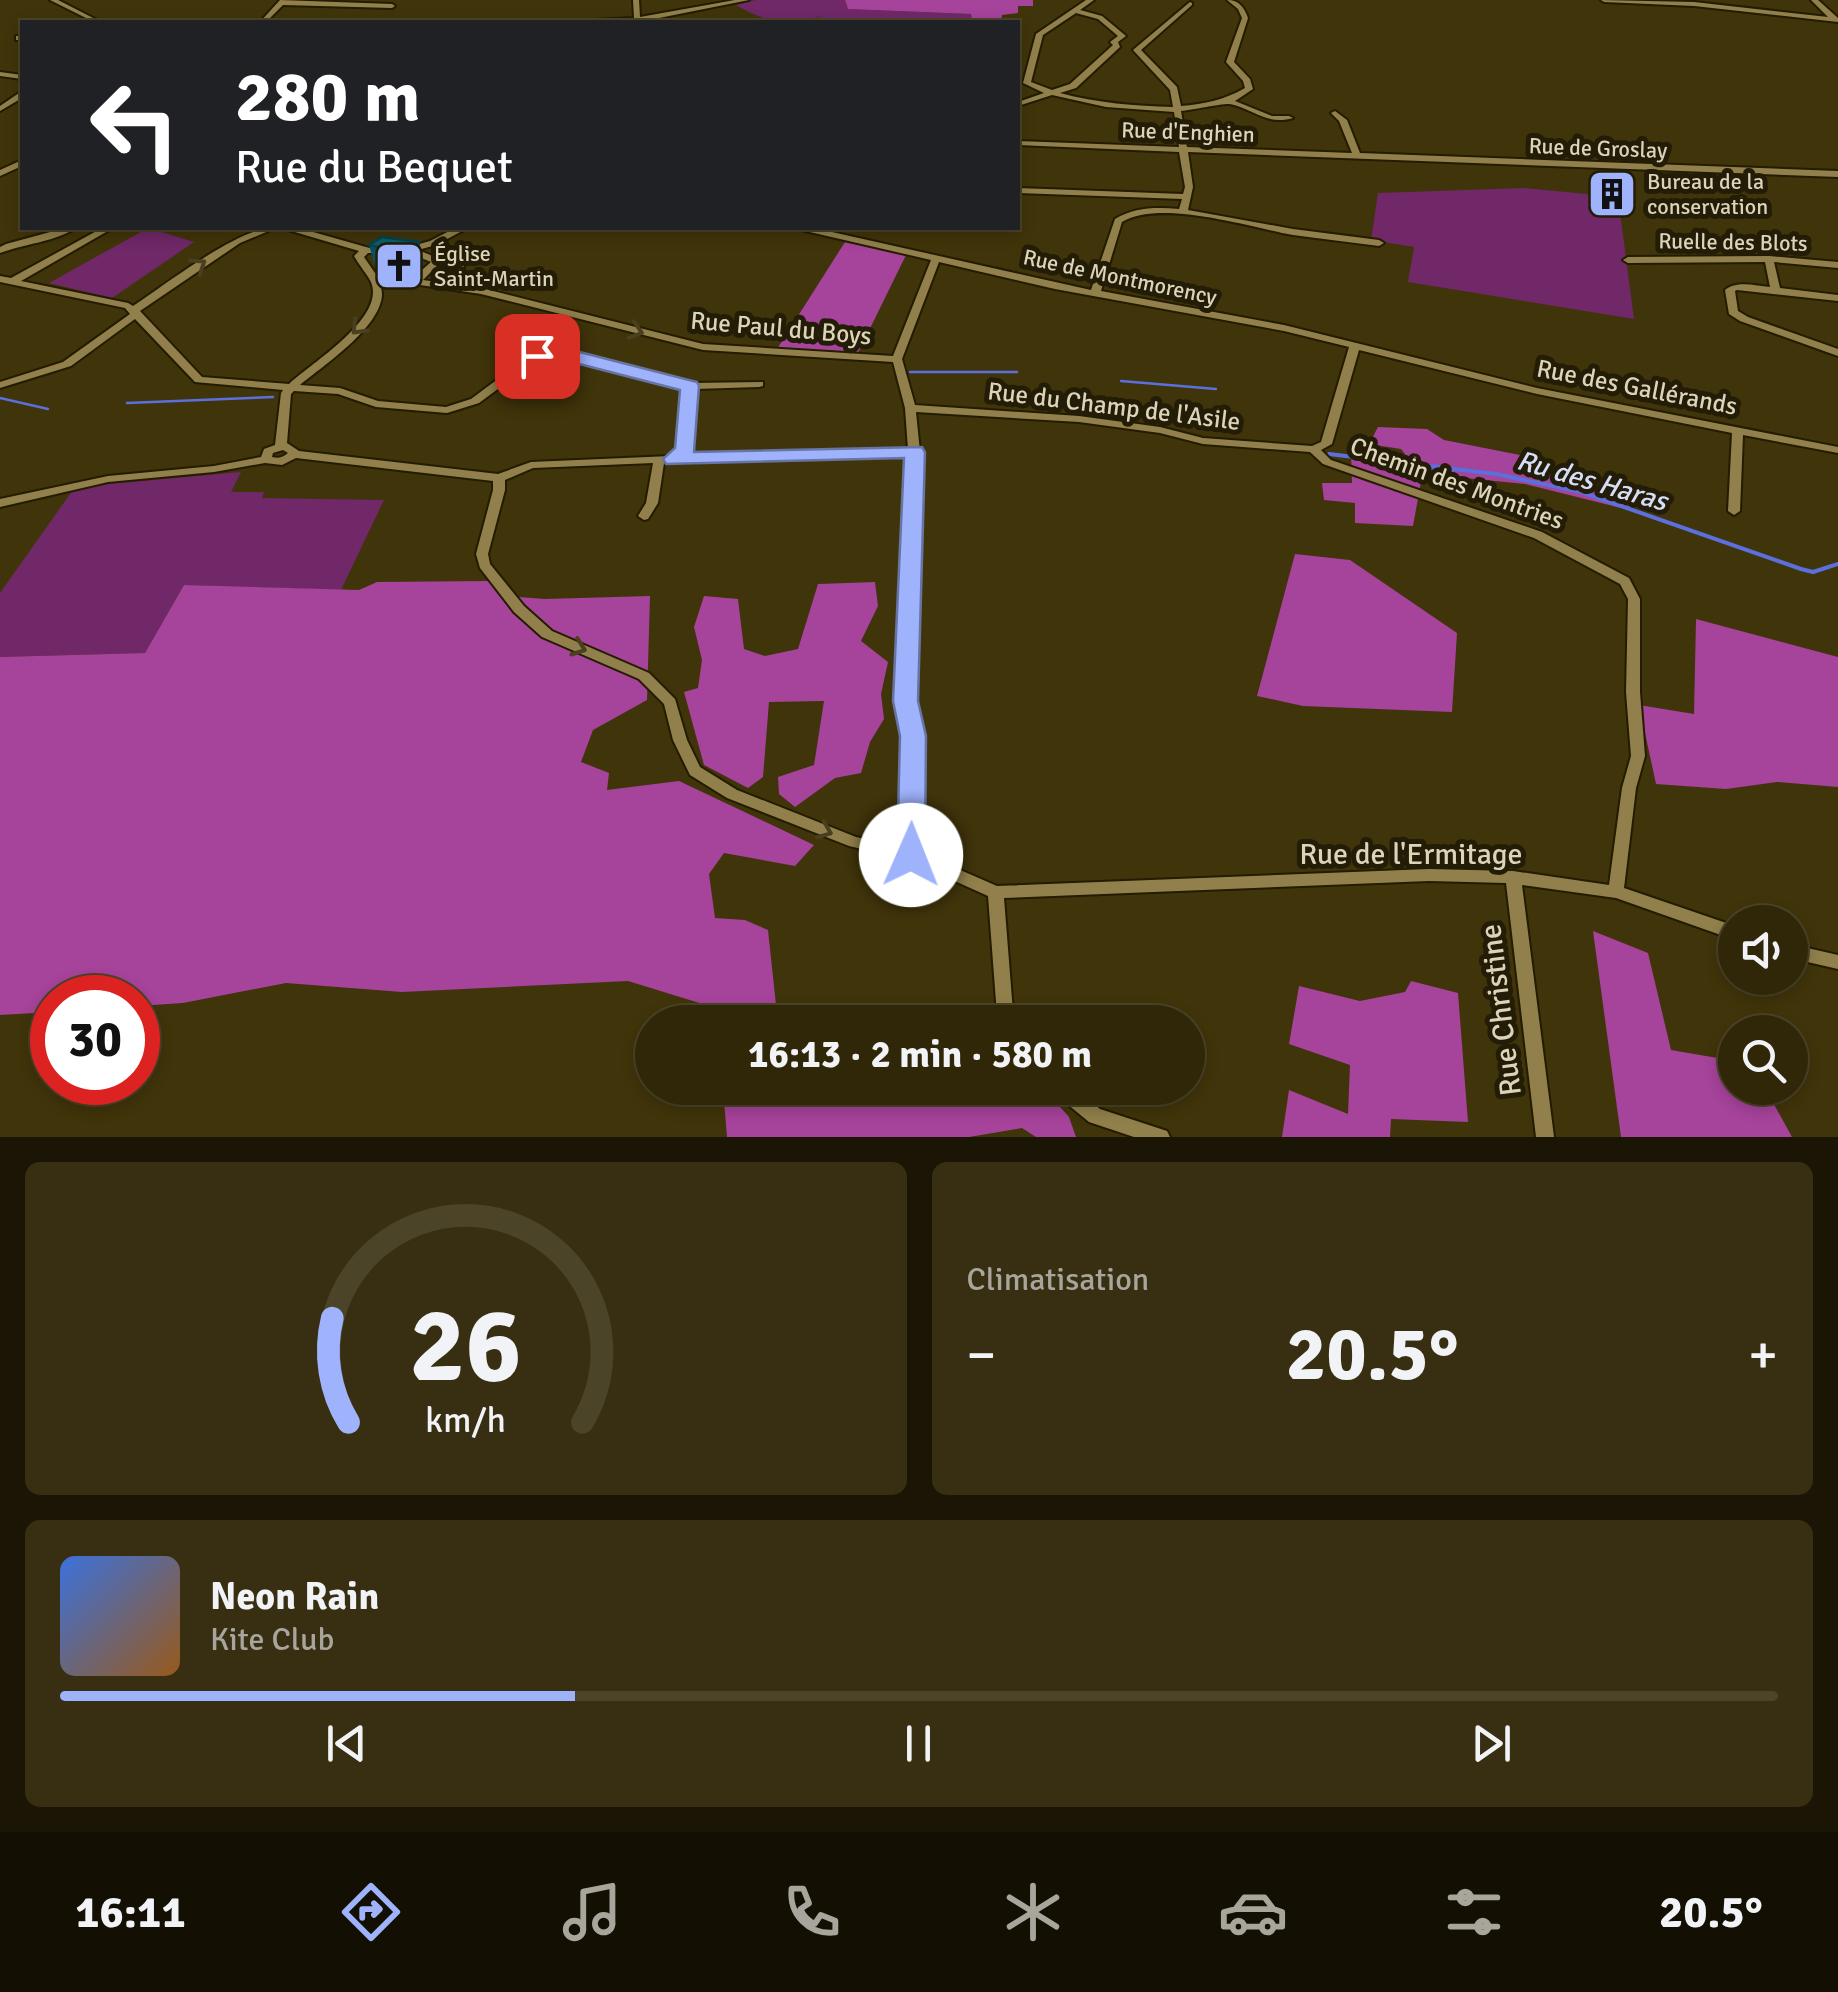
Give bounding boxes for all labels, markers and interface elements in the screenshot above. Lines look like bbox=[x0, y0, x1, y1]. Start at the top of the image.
text: 280 m bbox=[235, 54, 420, 140]
icon: left bbox=[70, 60, 200, 190]
street label: Rue d'Enghien bbox=[1121, 116, 1255, 148]
street label: Rue de Groslay bbox=[1528, 132, 1668, 164]
text: Rue du Bequet bbox=[235, 140, 513, 195]
building icon: Bureau de la conservation bbox=[1586, 168, 1638, 220]
place label: Bureau de la conservation bbox=[1647, 168, 1768, 220]
street label: Ruelle des Blots bbox=[1658, 227, 1808, 257]
church icon: Église Saint-Martin bbox=[373, 240, 425, 292]
place label: Église Saint-Martin bbox=[434, 240, 554, 292]
street label: Rue de Montmorency bbox=[1021, 243, 1220, 311]
one-way arrow bbox=[188, 259, 206, 278]
street label: Rue Paul du Boys bbox=[689, 305, 873, 351]
pin bbox=[495, 314, 580, 399]
one-way arrow bbox=[352, 316, 370, 335]
one-way arrow bbox=[627, 319, 644, 340]
icon: arrive bbox=[510, 329, 565, 384]
street label: Rue des Gallérands bbox=[1534, 352, 1740, 422]
street label: Rue du Champ de l'Asile bbox=[986, 375, 1242, 437]
street label: Chemin des Montries bbox=[1346, 430, 1568, 536]
water label: Ru des Haras bbox=[1513, 443, 1674, 519]
one-way arrow bbox=[570, 636, 587, 657]
position arrow bbox=[859, 803, 963, 907]
one-way arrow bbox=[816, 820, 833, 840]
street label: Rue de l'Ermitage bbox=[1299, 836, 1523, 873]
map controls bbox=[1718, 905, 1808, 1105]
button: sound bbox=[1718, 905, 1808, 995]
street label: Rue Christine bbox=[1472, 922, 1530, 1098]
speed limit sign: 30 bbox=[30, 975, 160, 1105]
button: search bbox=[1718, 1015, 1808, 1105]
text: 16:13 · 2 min · 580 m bbox=[748, 1031, 1092, 1078]
text: Climatisation bbox=[967, 1260, 1149, 1299]
text: 26 bbox=[410, 1282, 522, 1410]
text: 20.5° bbox=[1286, 1308, 1459, 1401]
text: − bbox=[967, 1321, 996, 1389]
text: + bbox=[1748, 1321, 1778, 1389]
text: km/h bbox=[425, 1398, 506, 1442]
text: Neon Rain bbox=[210, 1573, 379, 1620]
text: Kite Club bbox=[210, 1620, 334, 1659]
icon: previous bbox=[319, 1716, 374, 1771]
icon: pause bbox=[891, 1716, 946, 1771]
icon: next bbox=[1464, 1716, 1519, 1771]
icon: directions bbox=[336, 1877, 406, 1947]
icon: music bbox=[557, 1877, 627, 1947]
icon: phone bbox=[777, 1877, 847, 1947]
icon: climate bbox=[998, 1877, 1068, 1947]
icon: car bbox=[1218, 1877, 1288, 1947]
icon: filters bbox=[1439, 1877, 1509, 1947]
text: 16:11 bbox=[75, 1885, 186, 1940]
text: 20.5° bbox=[1659, 1885, 1763, 1940]

